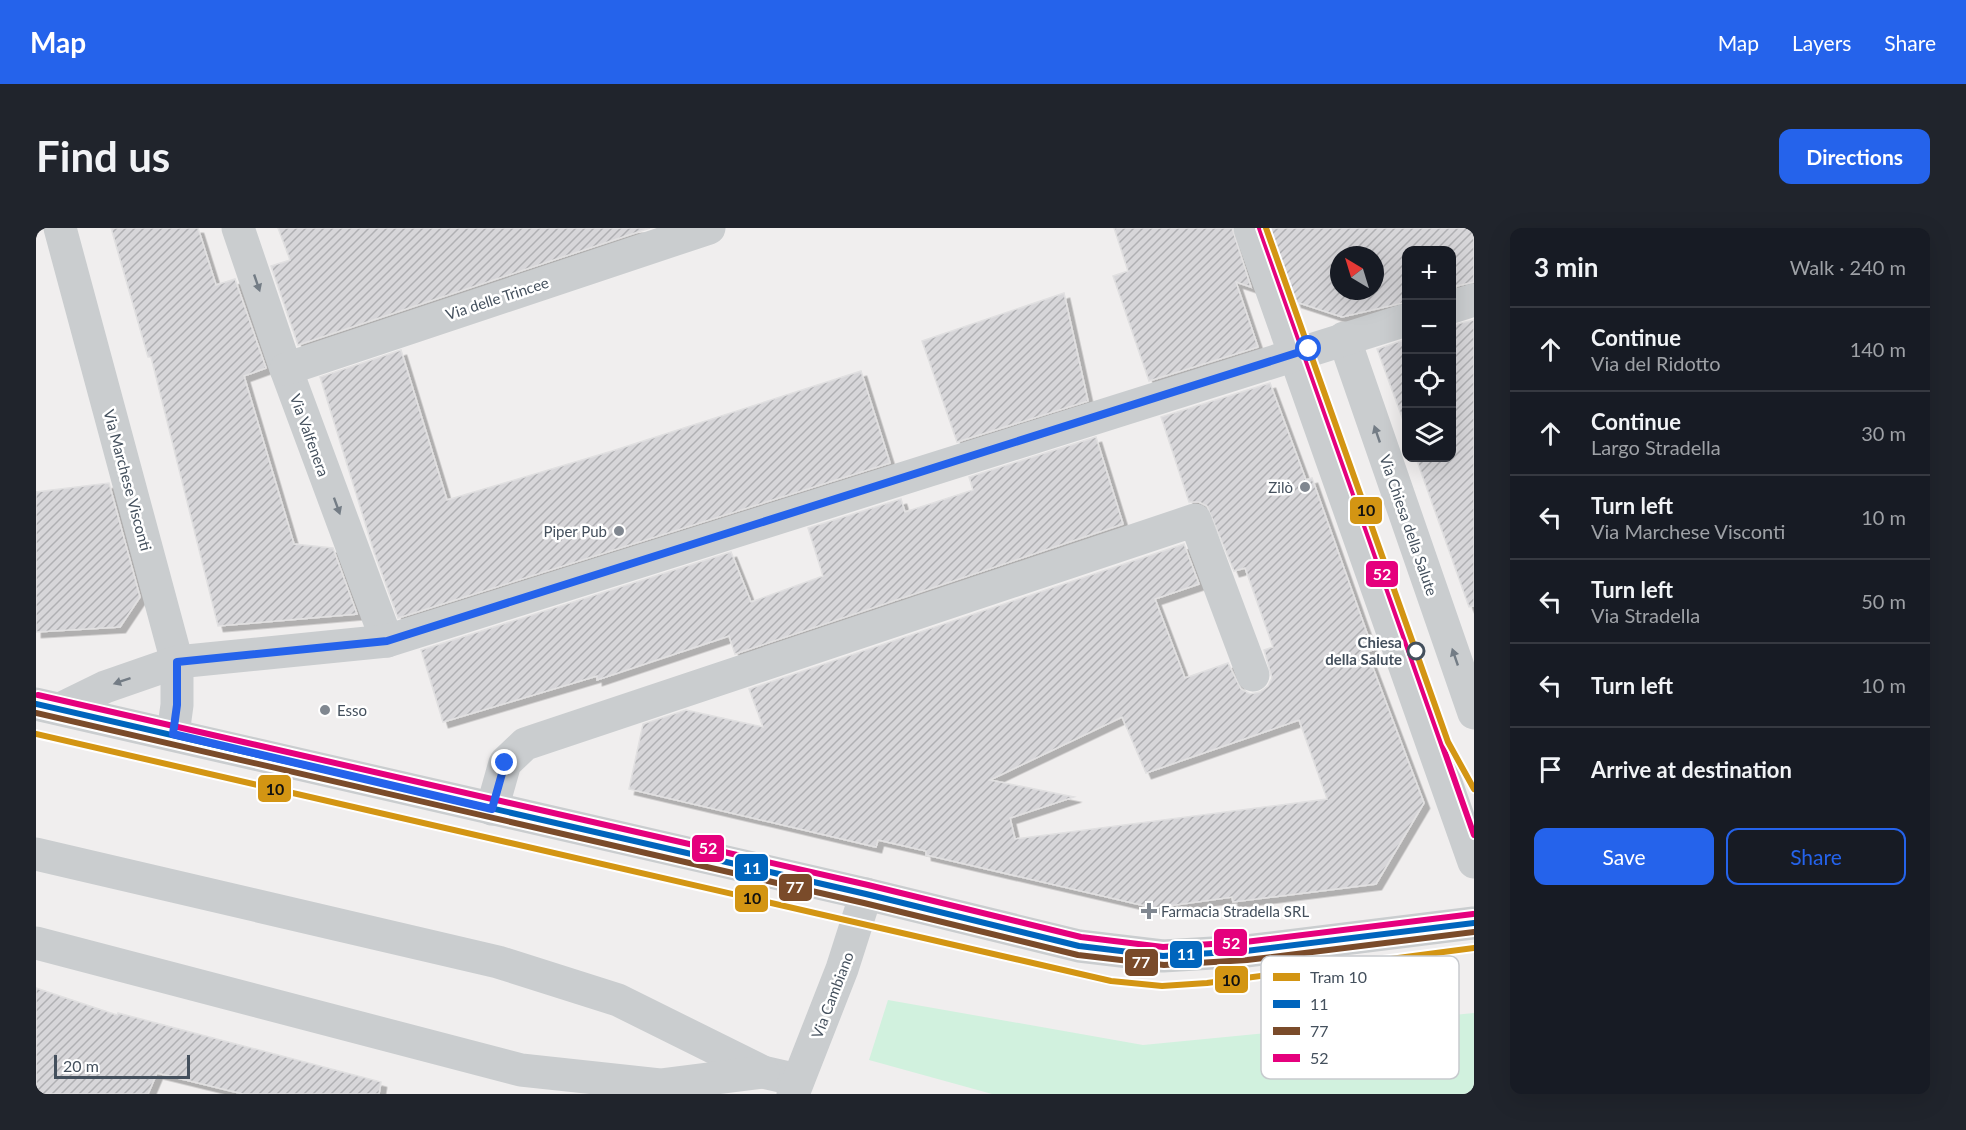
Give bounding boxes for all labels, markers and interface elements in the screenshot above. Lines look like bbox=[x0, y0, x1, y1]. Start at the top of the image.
text: Map bbox=[30, 25, 86, 59]
text: Map bbox=[1718, 30, 1759, 55]
text: Layers bbox=[1792, 30, 1851, 55]
text: Share bbox=[1884, 30, 1936, 55]
button: Directions bbox=[1779, 129, 1930, 184]
text: Find us bbox=[36, 131, 170, 181]
north arrow bbox=[1330, 246, 1384, 300]
map controls bbox=[1402, 246, 1456, 462]
button: + bbox=[1402, 246, 1456, 300]
text: 3 min bbox=[1534, 251, 1598, 283]
text: Walk · 240 m bbox=[1790, 255, 1906, 279]
street label: Via delle Trincee bbox=[443, 273, 551, 323]
one-way arrow bbox=[252, 274, 262, 292]
button: − bbox=[1402, 300, 1456, 354]
text: Continue bbox=[1591, 324, 1681, 351]
icon: ahead bbox=[1534, 333, 1567, 366]
route start bbox=[1295, 335, 1321, 361]
text: 140 m bbox=[1850, 337, 1906, 361]
text: Via del Ridotto bbox=[1591, 351, 1721, 375]
button: locate bbox=[1402, 354, 1456, 408]
street label: Via Valfenera bbox=[287, 391, 333, 479]
street label: Via Marchese Visconti bbox=[100, 407, 156, 553]
button: layers bbox=[1402, 408, 1456, 462]
text: Continue bbox=[1591, 408, 1681, 435]
icon: ahead bbox=[1534, 417, 1567, 450]
text: 30 m bbox=[1861, 421, 1906, 445]
one-way arrow bbox=[1372, 425, 1381, 443]
text: Largo Stradella bbox=[1591, 435, 1721, 459]
street label: Via Chiesa della Salute bbox=[1376, 452, 1442, 598]
place label: Zilò bbox=[1268, 478, 1293, 496]
marker: Zilò bbox=[1298, 480, 1312, 494]
text: Turn left bbox=[1591, 492, 1673, 519]
line badge: 10 bbox=[1349, 496, 1383, 525]
one-way arrow bbox=[332, 498, 342, 516]
text: 10 bbox=[1357, 500, 1375, 519]
icon: left bbox=[1534, 501, 1567, 534]
text: 10 m bbox=[1861, 505, 1906, 529]
text: Via Marchese Visconti bbox=[1591, 519, 1785, 543]
place label: Piper Pub bbox=[543, 522, 607, 540]
marker: Piper Pub bbox=[612, 524, 626, 538]
line badge: 52 bbox=[1365, 560, 1399, 588]
text: 52 bbox=[1373, 564, 1391, 583]
text: Turn left bbox=[1591, 576, 1673, 603]
icon: left bbox=[1534, 585, 1567, 618]
text: 50 m bbox=[1861, 589, 1906, 613]
text: Via Stradella bbox=[1591, 603, 1700, 627]
place label: Chiesa della Salute bbox=[1325, 633, 1402, 668]
marker: Chiesa della Salute bbox=[1407, 642, 1425, 660]
one-way arrow bbox=[1449, 648, 1459, 666]
icon: left bbox=[1534, 669, 1567, 702]
text: Turn left bbox=[1591, 672, 1673, 699]
text: 10 m bbox=[1861, 673, 1906, 697]
one-way arrow bbox=[113, 677, 131, 687]
place label: Esso bbox=[337, 701, 367, 719]
marker: Esso bbox=[318, 703, 332, 717]
route end bbox=[491, 749, 517, 775]
icon: arrive bbox=[1534, 753, 1567, 786]
text: Arrive at destination bbox=[1591, 756, 1792, 783]
line badge: 10 bbox=[257, 774, 292, 803]
text: 10 bbox=[266, 779, 284, 798]
button: Save bbox=[1534, 828, 1714, 885]
button: Share bbox=[1726, 828, 1906, 885]
line badge: 52 bbox=[691, 834, 725, 863]
text: 52 bbox=[699, 838, 717, 857]
line badge: 11 bbox=[734, 853, 769, 882]
text: 11 bbox=[743, 858, 761, 877]
line badge: 77 bbox=[778, 873, 813, 902]
text: 77 bbox=[786, 877, 804, 896]
line badge: 10 bbox=[734, 884, 769, 913]
text: 10 bbox=[743, 888, 761, 907]
place label: Farmacia Stradella SRL bbox=[1161, 902, 1309, 920]
marker: Farmacia Stradella SRL bbox=[1142, 904, 1156, 918]
line badge: 52 bbox=[1213, 928, 1248, 957]
text: 52 bbox=[1222, 933, 1240, 952]
line badge: 11 bbox=[1169, 940, 1203, 969]
text: 11 bbox=[1177, 944, 1195, 963]
line badge: 77 bbox=[1124, 948, 1159, 977]
street label: Via Cambiano bbox=[807, 949, 857, 1041]
text: 77 bbox=[1132, 952, 1150, 971]
legend bbox=[1261, 956, 1459, 1079]
line badge: 10 bbox=[1214, 965, 1249, 994]
text: Tram 10 bbox=[1310, 967, 1367, 986]
text: 10 bbox=[1222, 970, 1240, 989]
text: 11 bbox=[1310, 994, 1329, 1013]
text: 77 bbox=[1310, 1021, 1329, 1040]
text: 52 bbox=[1310, 1048, 1329, 1067]
scale bar bbox=[54, 1052, 190, 1080]
text: 20 m bbox=[63, 1056, 99, 1075]

